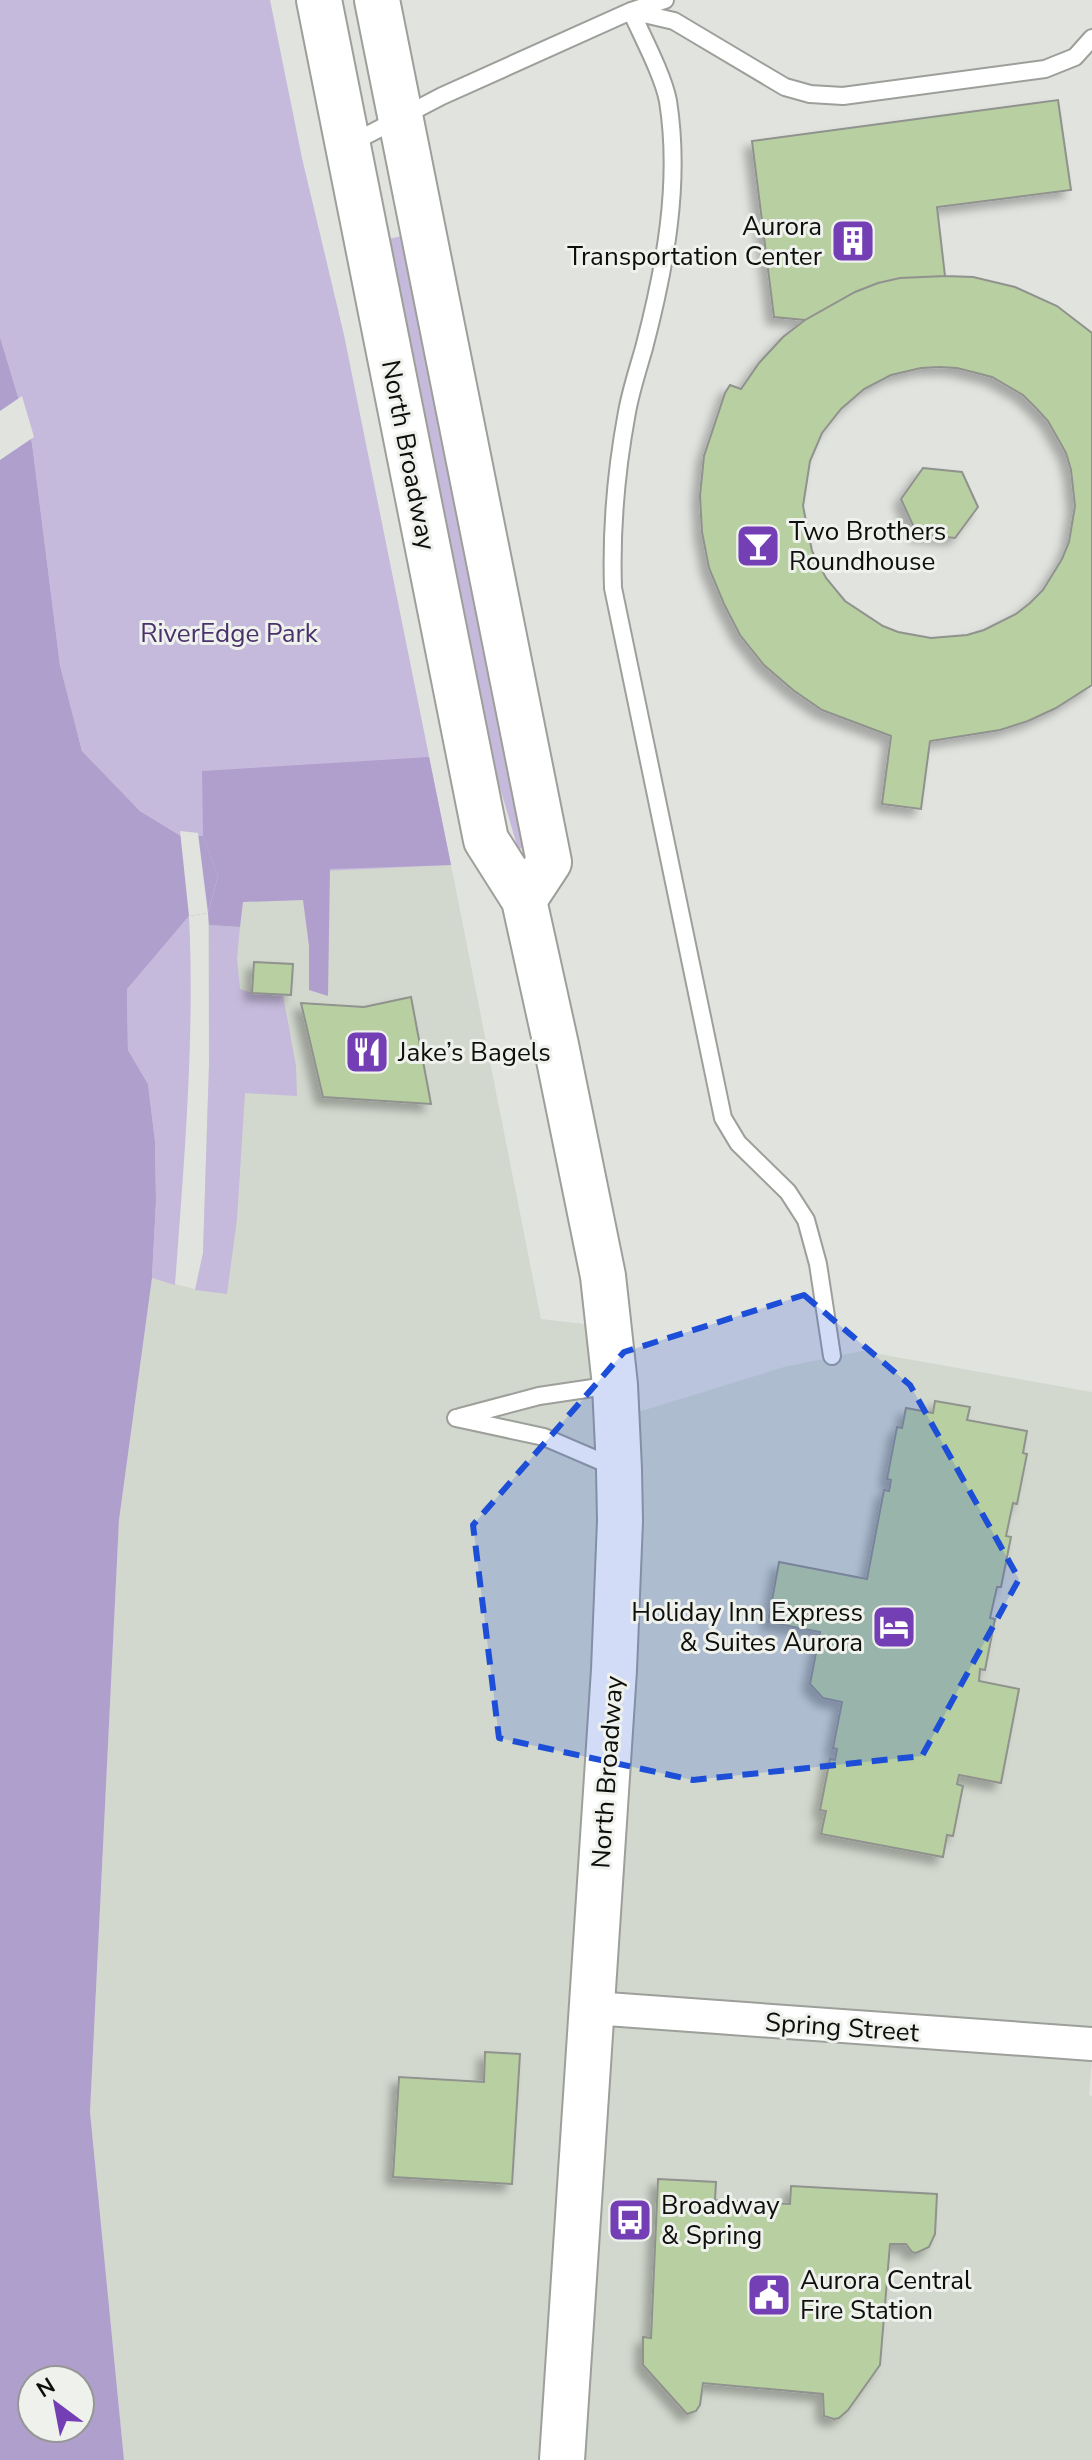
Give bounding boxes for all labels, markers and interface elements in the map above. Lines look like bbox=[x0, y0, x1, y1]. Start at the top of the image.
place label: Aurora Transportation Center bbox=[567, 209, 823, 274]
building icon: Aurora Transportation Center bbox=[829, 217, 877, 265]
street label: North Broadway bbox=[373, 357, 444, 554]
place label: Two Brothers Roundhouse bbox=[789, 514, 946, 579]
bar icon: Two Brothers Roundhouse bbox=[734, 522, 782, 570]
park label: RiverEdge Park bbox=[140, 616, 319, 651]
restaurant icon: Jake’s Bagels bbox=[343, 1028, 391, 1076]
place label: Jake’s Bagels bbox=[397, 1035, 551, 1070]
place label: Holiday Inn Express & Suites Aurora bbox=[631, 1595, 863, 1660]
hotel icon: Holiday Inn Express & Suites Aurora bbox=[870, 1603, 918, 1651]
street label: North Broadway bbox=[583, 1674, 632, 1870]
street label: Spring Street bbox=[764, 2005, 921, 2050]
place label: Broadway & Spring bbox=[661, 2188, 780, 2253]
bus stop icon: Broadway & Spring bbox=[606, 2196, 654, 2244]
place label: Aurora Central Fire Station bbox=[800, 2263, 972, 2328]
public building icon: Aurora Central Fire Station bbox=[745, 2271, 793, 2319]
north arrow bbox=[16, 2364, 96, 2444]
text: N bbox=[31, 2371, 61, 2405]

